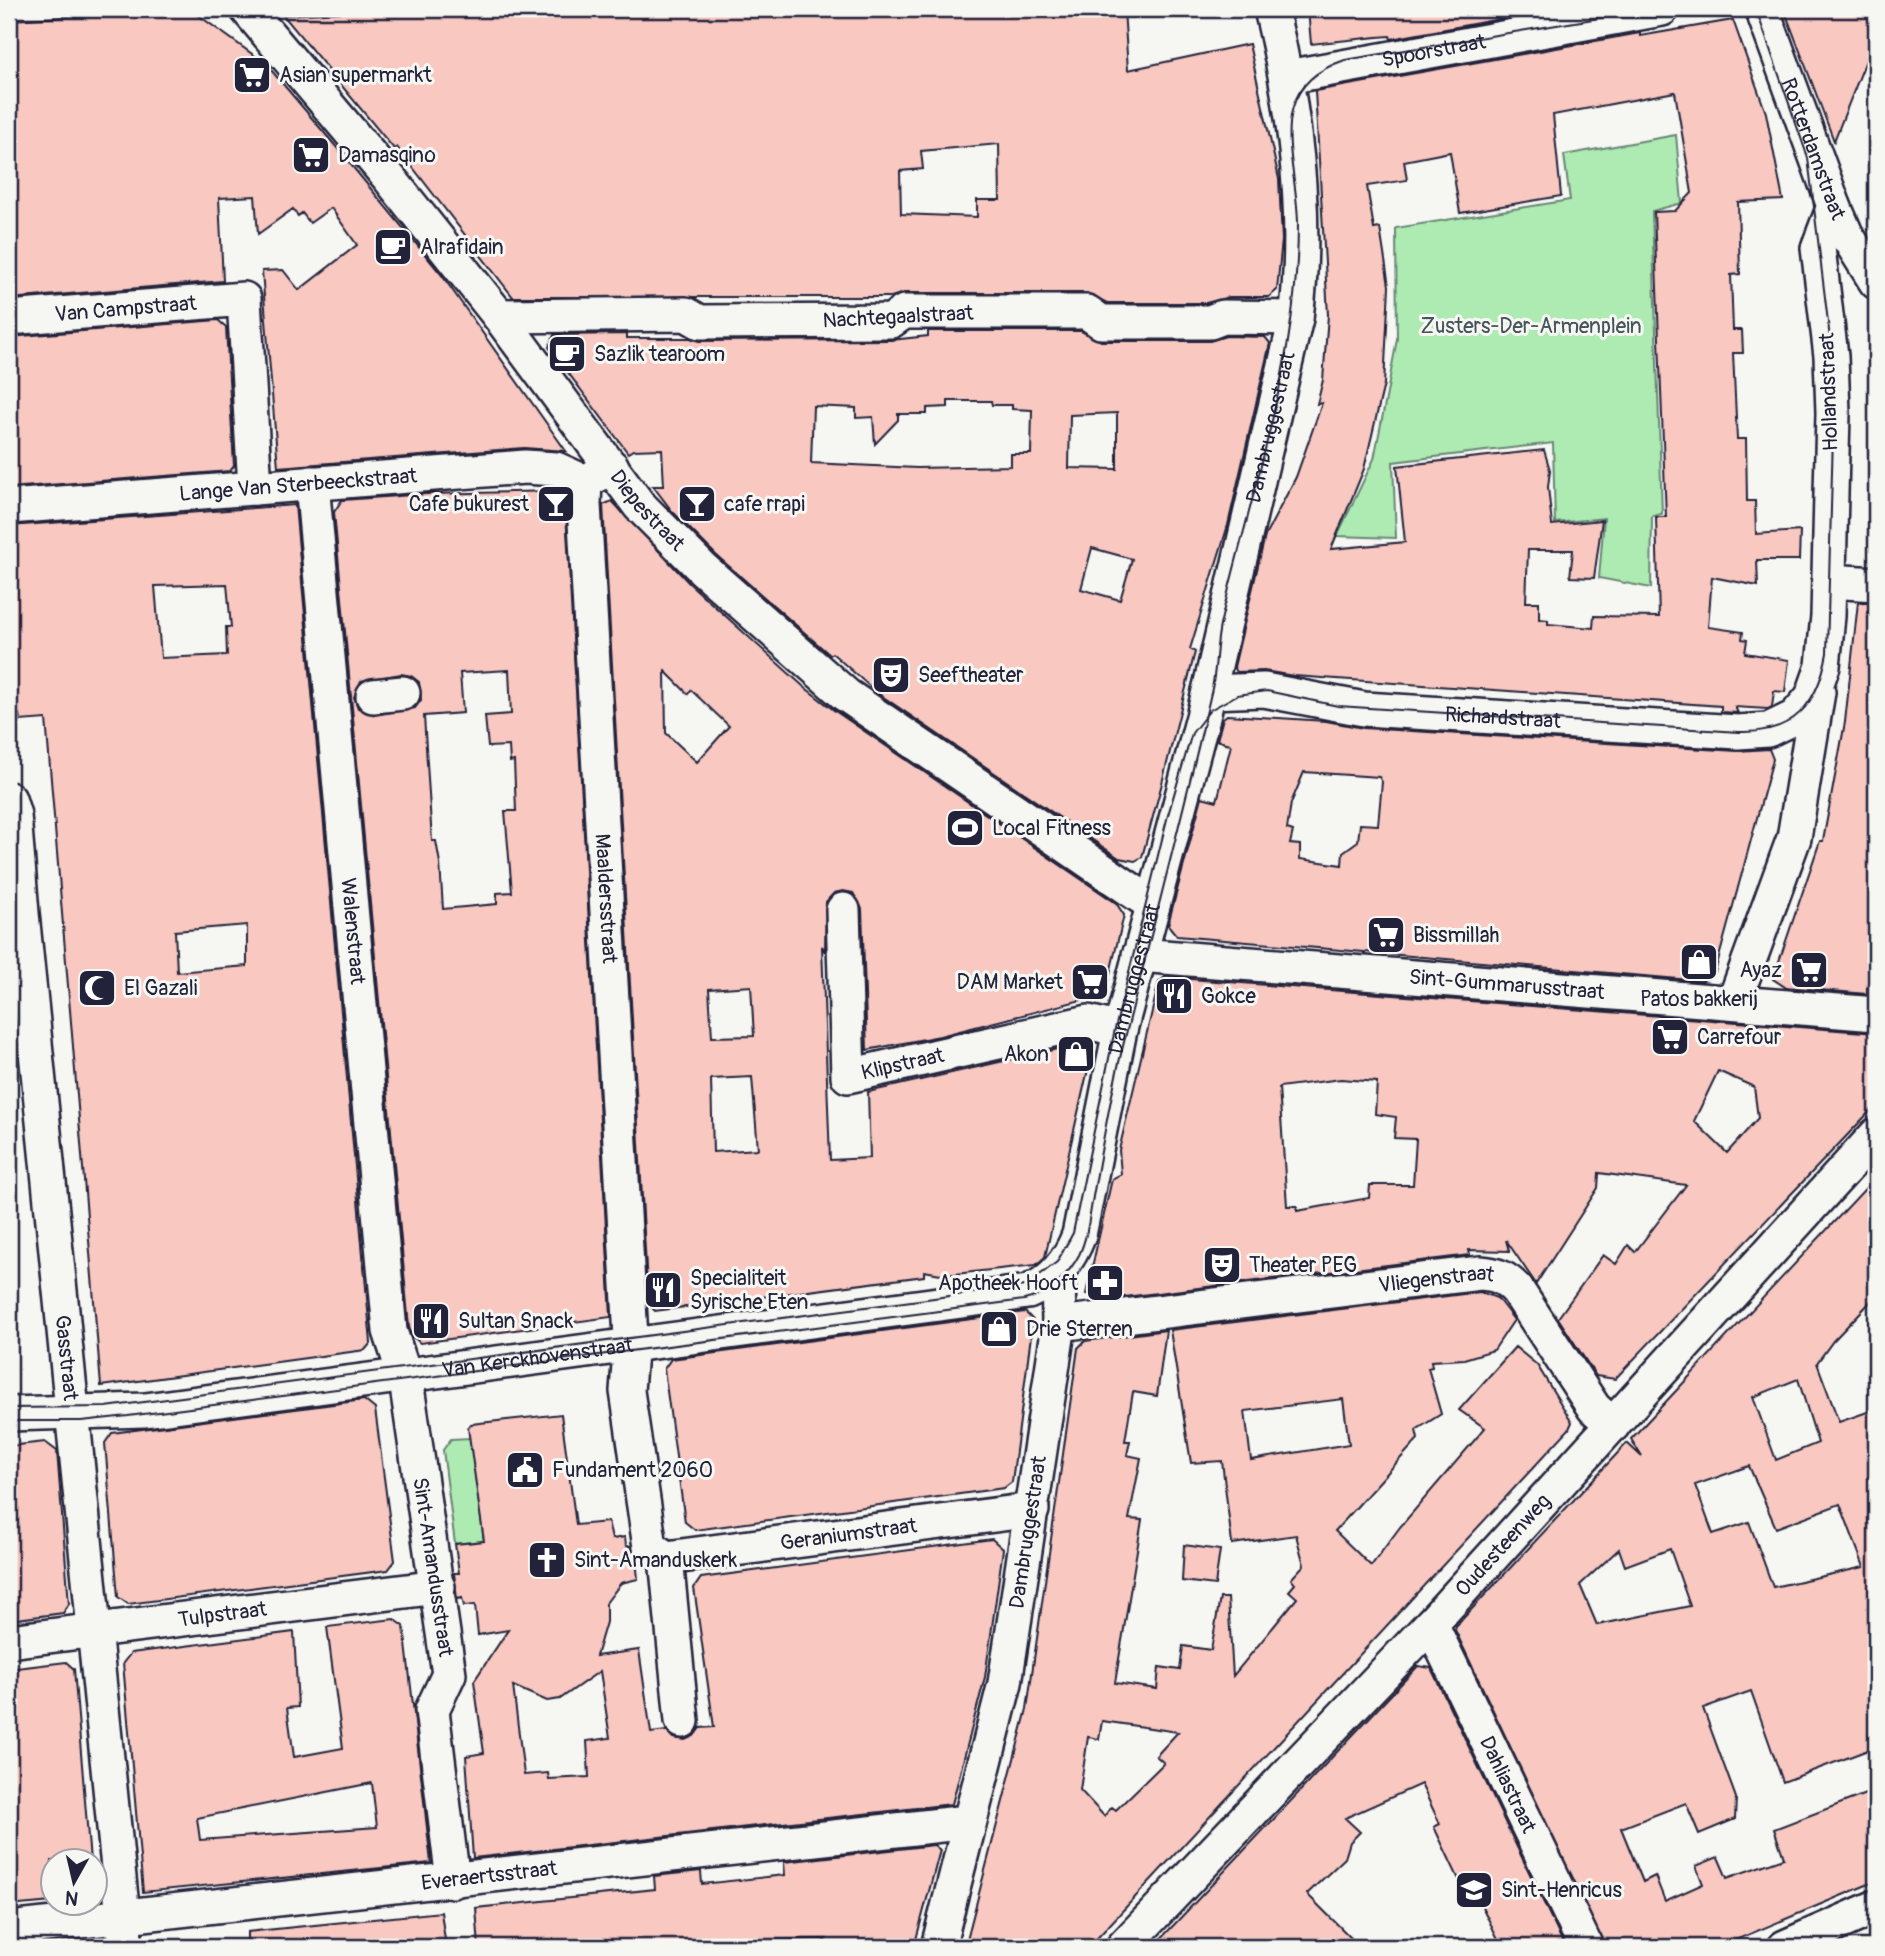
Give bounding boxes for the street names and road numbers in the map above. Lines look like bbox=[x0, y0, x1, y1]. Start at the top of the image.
street label: Spoorstraat bbox=[1380, 28, 1488, 73]
street label: Rotterdamstraat bbox=[1775, 74, 1852, 224]
street label: Van Campstraat bbox=[54, 289, 198, 328]
street label: Nachtegaalstraat bbox=[822, 300, 975, 334]
street label: Hollandstraat bbox=[1813, 332, 1845, 452]
street label: Dambruggestraat bbox=[1240, 349, 1301, 505]
street label: Lange Van Sterbeeckstraat bbox=[178, 462, 419, 507]
street label: Diepestraat bbox=[604, 464, 691, 557]
street label: Richardstraat bbox=[1444, 700, 1562, 735]
street label: Maaldersstraat bbox=[589, 833, 623, 965]
street label: Walenstraat bbox=[335, 877, 372, 986]
street label: Dambruggestraat bbox=[1102, 900, 1167, 1056]
street label: Sint-Gummarusstraat bbox=[1408, 963, 1606, 1006]
street label: Klipstraat bbox=[859, 1041, 947, 1086]
street label: Vliegenstraat bbox=[1377, 1259, 1497, 1299]
street label: Gasstraat bbox=[49, 1314, 85, 1402]
street label: Van Kerckhovenstraat bbox=[440, 1331, 635, 1384]
street label: Dambruggestraat bbox=[1003, 1453, 1053, 1610]
street label: Sint-Amandusstraat bbox=[407, 1475, 460, 1659]
street label: Oudesteenweg bbox=[1449, 1488, 1557, 1602]
street label: Geraniumstraat bbox=[778, 1512, 919, 1556]
street label: Tulpstraat bbox=[176, 1595, 269, 1633]
street label: Dahliastraat bbox=[1473, 1732, 1543, 1838]
street label: Everaertsstraat bbox=[420, 1854, 559, 1896]

